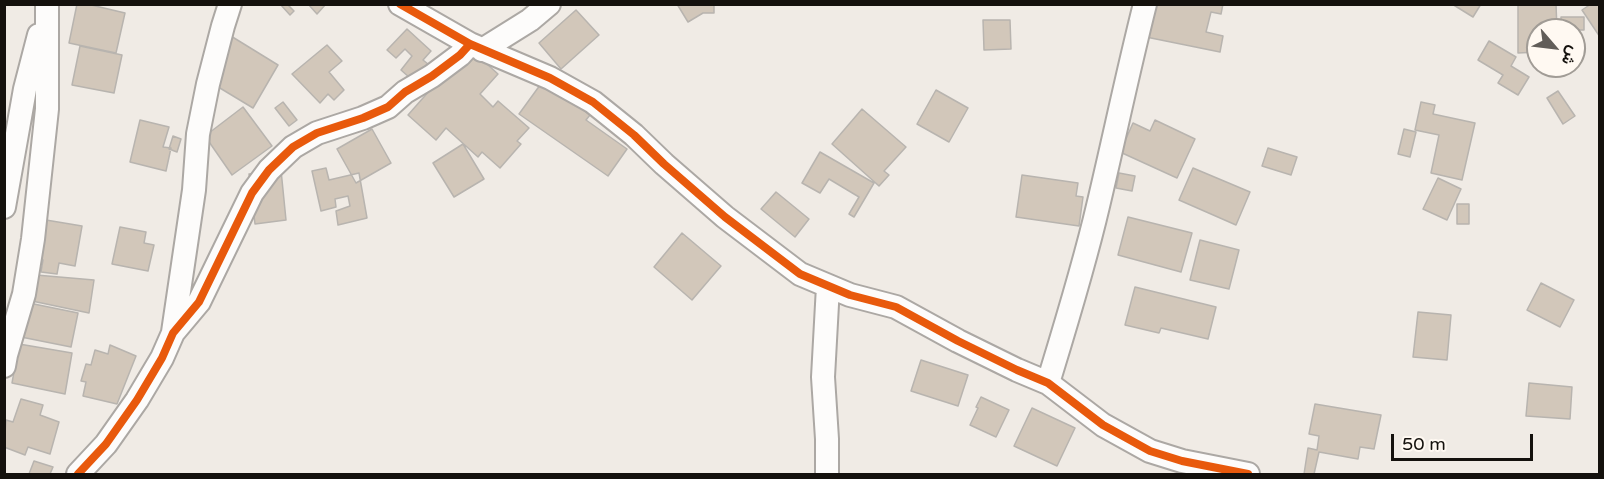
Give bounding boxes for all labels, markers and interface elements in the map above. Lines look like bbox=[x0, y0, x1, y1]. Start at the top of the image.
north arrow bbox=[1526, 18, 1586, 78]
text: ش bbox=[1557, 42, 1583, 69]
scale bar bbox=[1394, 422, 1536, 460]
text: 50 m bbox=[1402, 433, 1446, 455]

